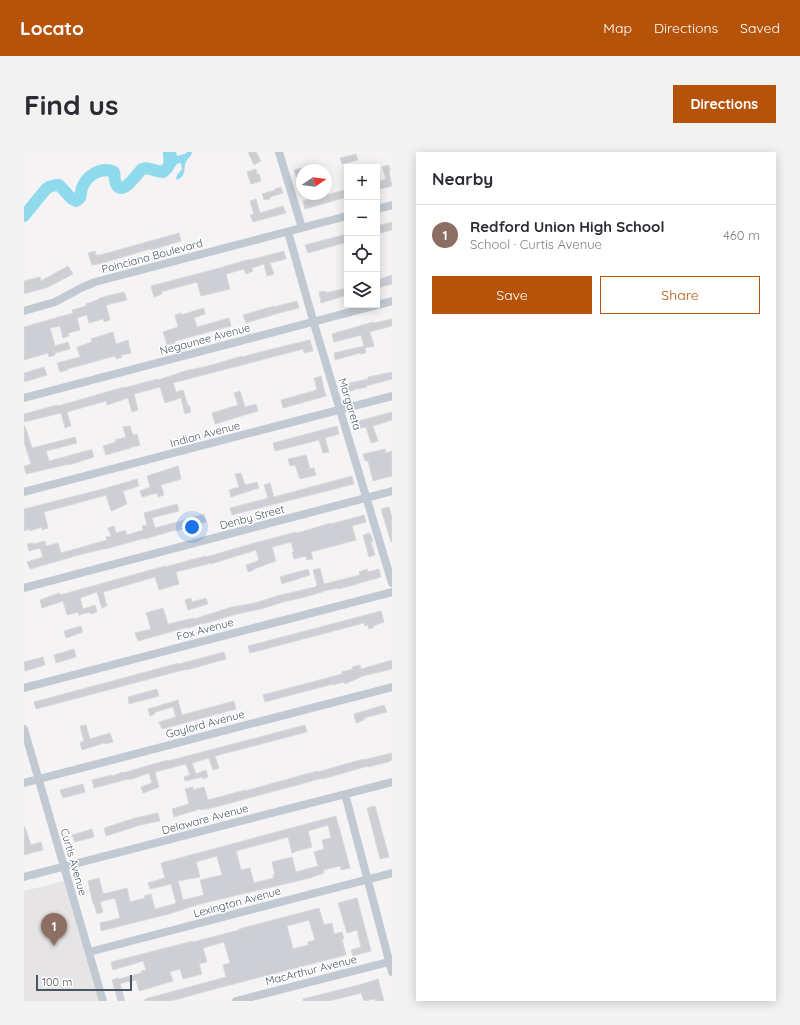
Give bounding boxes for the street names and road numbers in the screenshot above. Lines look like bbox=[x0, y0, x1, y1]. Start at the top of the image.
street label: Poinciana Boulevard bbox=[100, 236, 204, 276]
street label: Negaunee Avenue bbox=[158, 320, 252, 358]
street label: Margareta bbox=[335, 376, 365, 432]
street label: Indian Avenue bbox=[169, 418, 241, 450]
street label: Denby Street bbox=[218, 502, 286, 532]
street label: Fox Avenue bbox=[175, 615, 235, 643]
street label: Gaylord Avenue bbox=[164, 707, 246, 741]
street label: Delaware Avenue bbox=[160, 801, 250, 837]
street label: Curtis Avenue bbox=[58, 827, 90, 897]
street label: Lexington Avenue bbox=[192, 884, 282, 920]
street label: MacArthur Avenue bbox=[264, 952, 358, 988]

